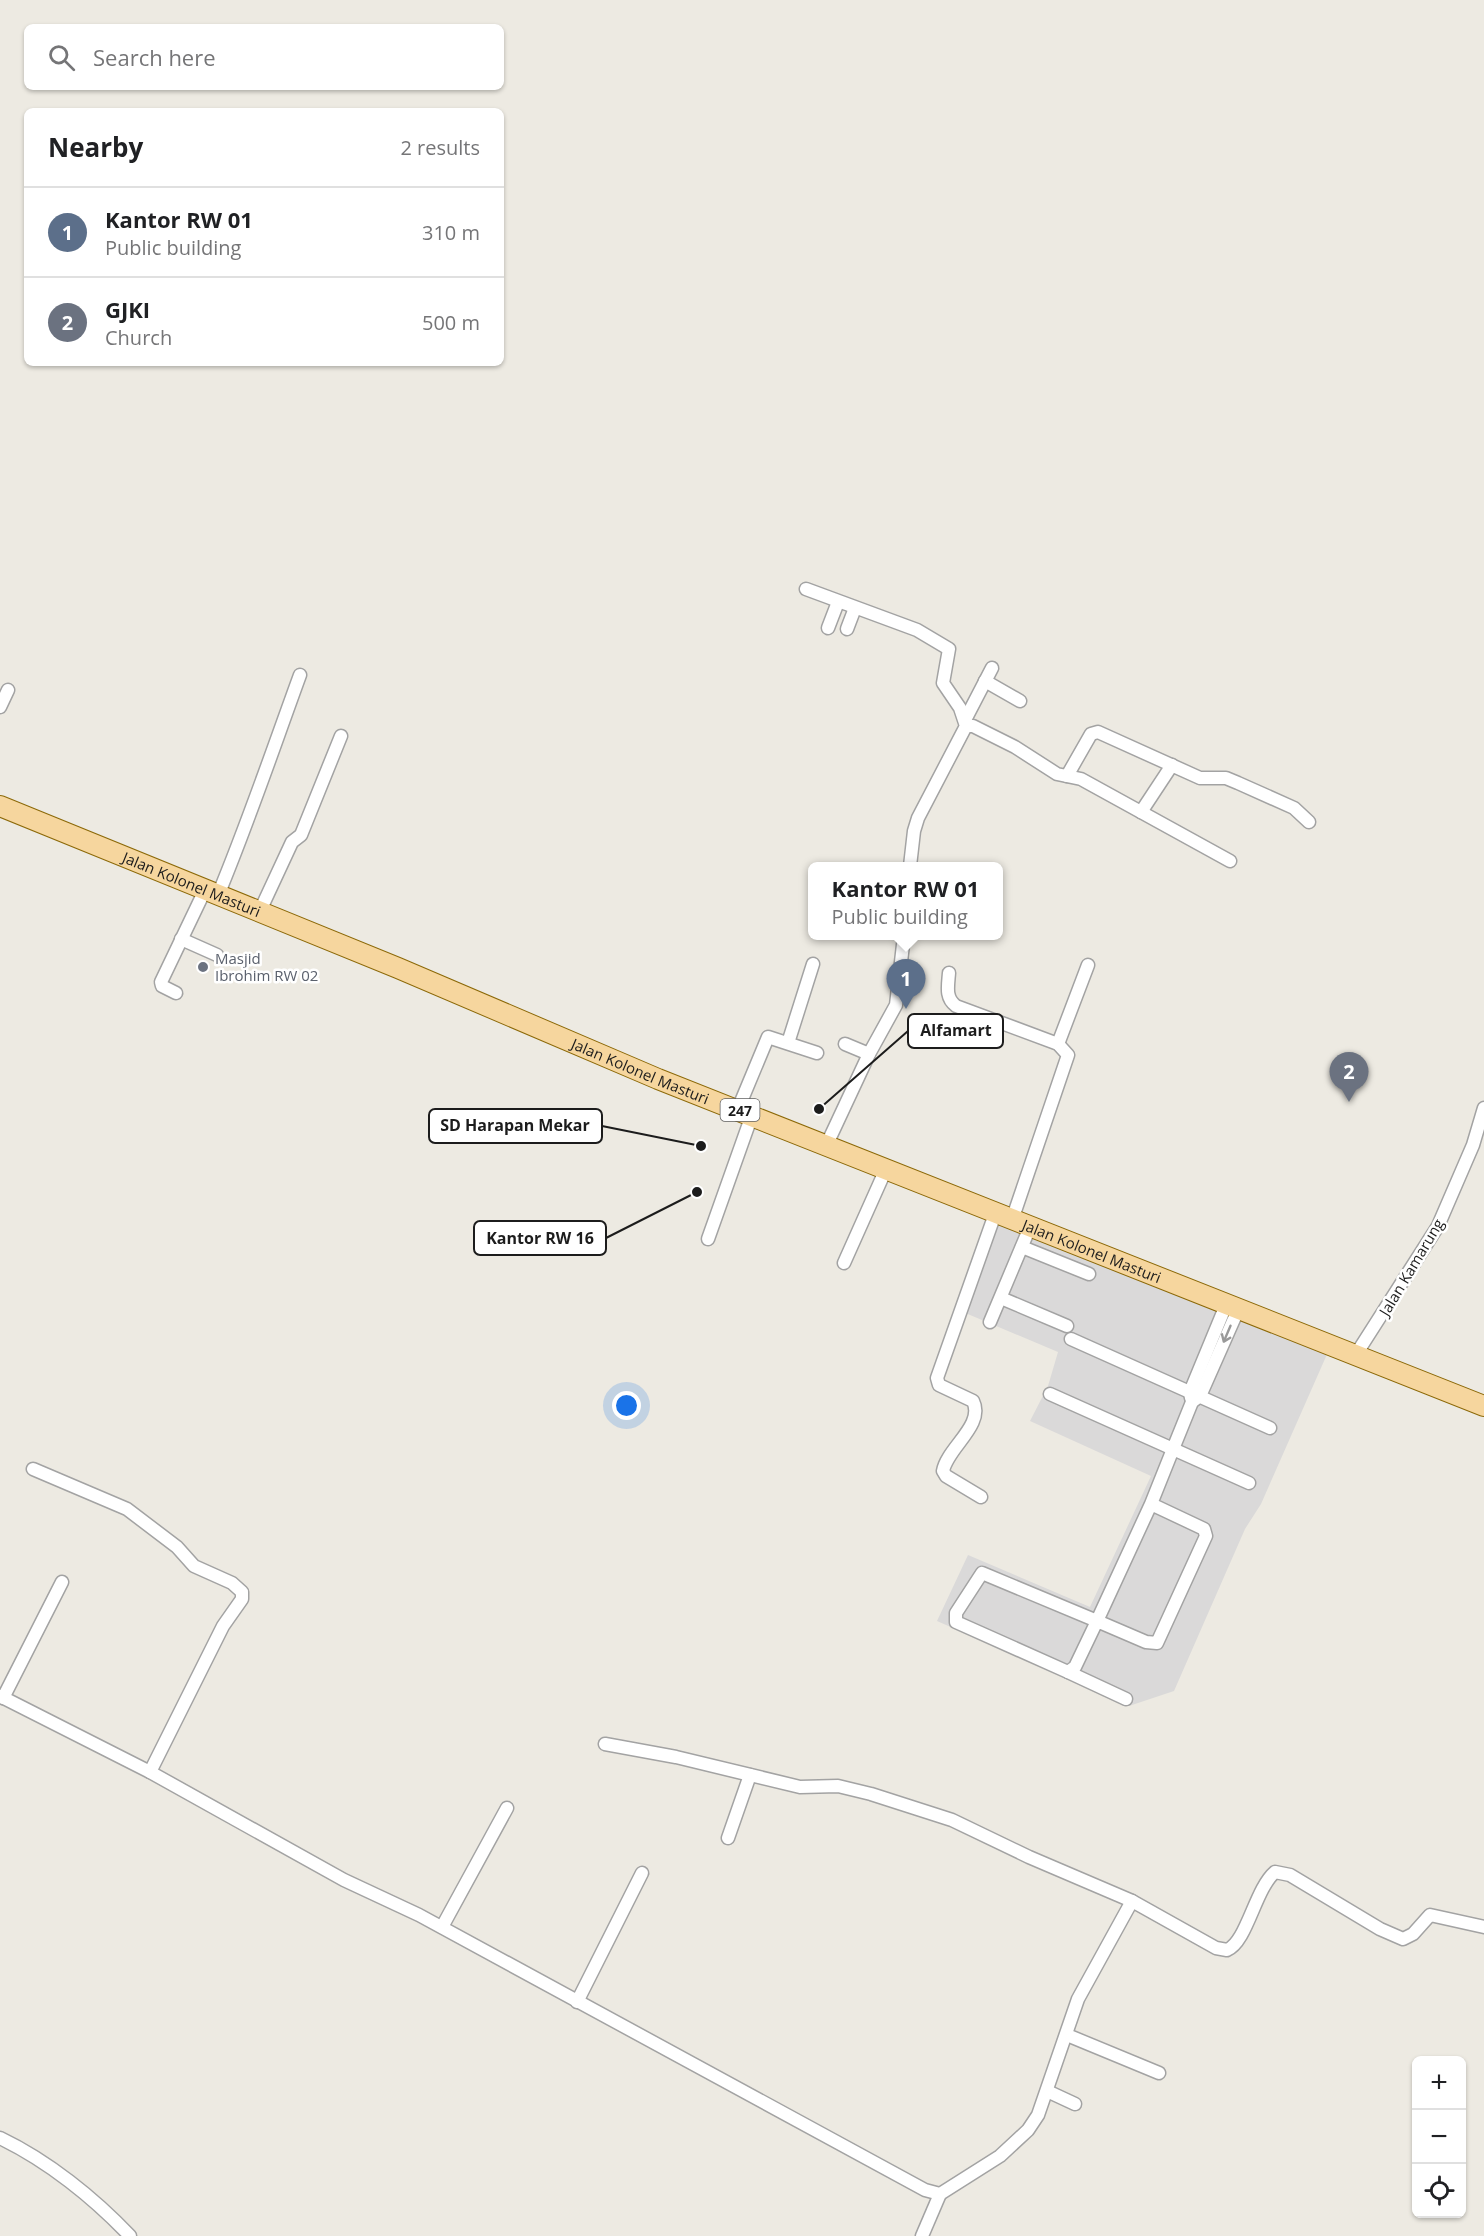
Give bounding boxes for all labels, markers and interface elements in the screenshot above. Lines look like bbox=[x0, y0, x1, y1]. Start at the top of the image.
search box bbox=[24, 24, 504, 90]
icon: search bbox=[45, 41, 78, 74]
text: Search here bbox=[93, 42, 216, 72]
text: Nearby bbox=[48, 129, 143, 165]
text: 2 results bbox=[400, 134, 480, 161]
text: Kantor RW 01 bbox=[105, 204, 253, 234]
text: 1 bbox=[62, 219, 73, 246]
text: 310 m bbox=[422, 219, 480, 246]
text: Public building bbox=[105, 234, 241, 261]
text: GJKI bbox=[105, 294, 150, 324]
text: 2 bbox=[62, 309, 73, 336]
text: 500 m bbox=[422, 309, 480, 336]
text: Church bbox=[105, 324, 172, 351]
street label: Jalan Kolonel Masturi bbox=[118, 846, 264, 921]
popup bbox=[808, 862, 1003, 940]
text: Kantor RW 01 bbox=[832, 873, 979, 903]
text: Public building bbox=[832, 903, 968, 930]
place label: Masjid Ibrohim RW 02 bbox=[215, 948, 318, 985]
marker: Masjid Ibrohim RW 02 bbox=[196, 960, 210, 974]
pin: 1 bbox=[886, 960, 926, 1009]
callout: Alfamart bbox=[908, 1014, 1003, 1048]
text: Alfamart bbox=[920, 1019, 992, 1041]
street label: Jalan Kolonel Masturi bbox=[567, 1032, 712, 1108]
pin: 2 bbox=[1330, 1052, 1368, 1102]
road number: 247 bbox=[720, 1099, 760, 1121]
callout: SD Harapan Mekar bbox=[429, 1109, 602, 1143]
text: SD Harapan Mekar bbox=[440, 1114, 590, 1136]
street label: Jalan Kolonel Masturi bbox=[1018, 1214, 1164, 1287]
street label: Jalan Kamarung bbox=[1373, 1215, 1448, 1321]
callout: Kantor RW 16 bbox=[474, 1221, 606, 1255]
text: Kantor RW 16 bbox=[486, 1227, 594, 1249]
one-way arrow bbox=[1221, 1325, 1232, 1343]
your location bbox=[612, 1391, 641, 1420]
map controls bbox=[1412, 2056, 1466, 2218]
button: + bbox=[1412, 2056, 1466, 2110]
button: − bbox=[1412, 2110, 1466, 2164]
button: locate bbox=[1412, 2164, 1466, 2218]

